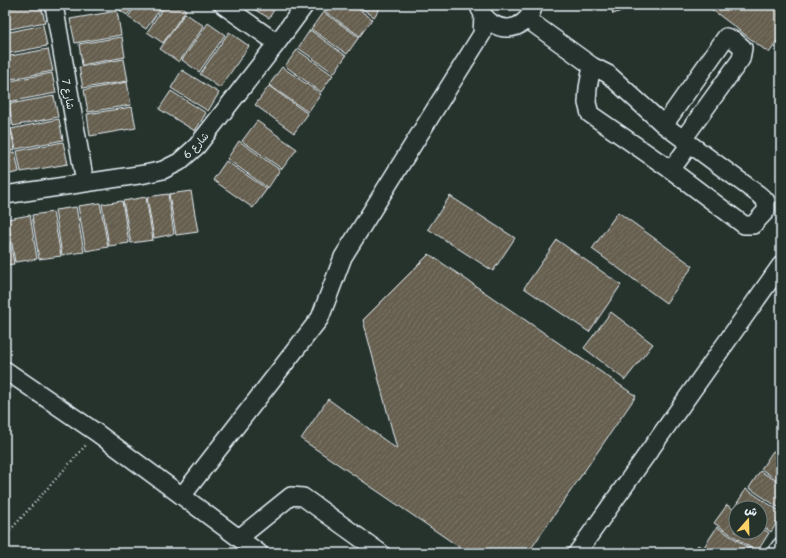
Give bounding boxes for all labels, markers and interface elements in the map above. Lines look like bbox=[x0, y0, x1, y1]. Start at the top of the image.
street label: شارع 7 bbox=[58, 78, 79, 111]
street label: شارع 6 bbox=[179, 128, 212, 162]
north arrow bbox=[728, 500, 768, 540]
text: ش bbox=[743, 500, 760, 520]

